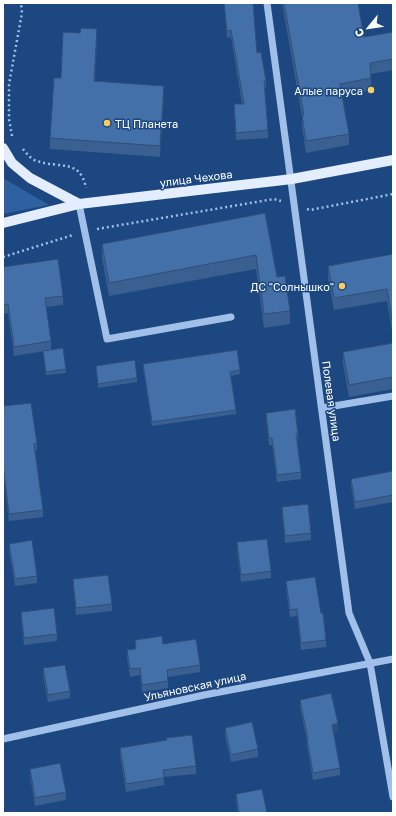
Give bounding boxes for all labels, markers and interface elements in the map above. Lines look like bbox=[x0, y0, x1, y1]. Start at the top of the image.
north arrow bbox=[348, 8, 388, 48]
text: С bbox=[351, 26, 366, 40]
place label: Алые паруса bbox=[294, 84, 363, 97]
marker: Алые паруса bbox=[366, 85, 376, 95]
place label: ТЦ Планета bbox=[115, 117, 178, 130]
marker: ТЦ Планета bbox=[102, 118, 112, 128]
street label: улица Чехова bbox=[159, 167, 233, 189]
place label: ДС "Солнышко" bbox=[251, 280, 334, 293]
marker: ДС "Солнышко" bbox=[337, 281, 347, 291]
street label: Полевая улица bbox=[320, 360, 344, 442]
street label: Ульяновская улица bbox=[143, 669, 247, 703]

